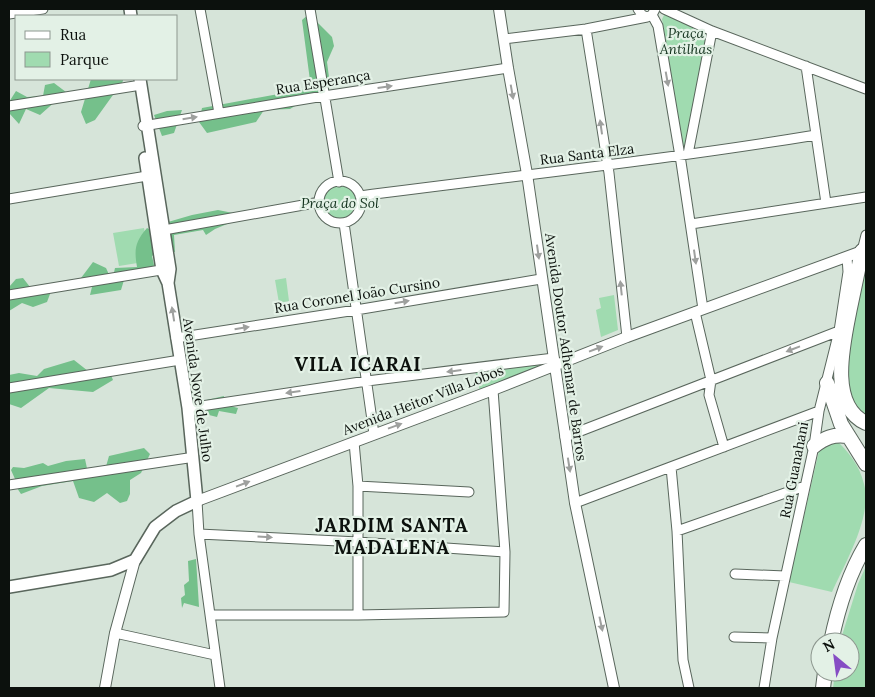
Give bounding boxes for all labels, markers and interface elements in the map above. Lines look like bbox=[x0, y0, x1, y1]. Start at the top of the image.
legend bbox=[15, 15, 178, 80]
park label: Praça Antilhas bbox=[659, 24, 712, 58]
text: Rua bbox=[60, 25, 86, 44]
text: Parque bbox=[60, 50, 109, 69]
street label: Rua Esperança bbox=[274, 66, 372, 98]
one-way arrow bbox=[664, 71, 672, 87]
one-way arrow bbox=[378, 82, 394, 90]
one-way arrow bbox=[509, 84, 517, 100]
one-way arrow bbox=[183, 113, 199, 121]
one-way arrow bbox=[597, 119, 605, 135]
street label: Rua Santa Elza bbox=[539, 139, 635, 169]
park label: Praça do Sol bbox=[301, 194, 379, 212]
street label: Avenida Doutor Adhemar de Barros bbox=[541, 231, 591, 462]
one-way arrow bbox=[534, 244, 542, 260]
one-way arrow bbox=[691, 249, 699, 265]
street label: Rua Coronel João Cursino bbox=[273, 273, 441, 317]
one-way arrow bbox=[617, 280, 625, 296]
one-way arrow bbox=[395, 298, 411, 306]
one-way arrow bbox=[168, 306, 176, 322]
street label: Avenida Nove de Julho bbox=[179, 316, 217, 463]
one-way arrow bbox=[234, 323, 250, 331]
one-way arrow bbox=[588, 345, 603, 352]
one-way arrow bbox=[786, 345, 801, 353]
district label: VILA ICARAI bbox=[294, 352, 422, 376]
street label: Avenida Heitor Villa Lobos bbox=[339, 361, 506, 439]
one-way arrow bbox=[445, 367, 461, 375]
one-way arrow bbox=[284, 388, 300, 396]
street label: Rua Guanahani bbox=[776, 420, 812, 520]
one-way arrow bbox=[388, 422, 403, 430]
one-way arrow bbox=[565, 457, 573, 473]
one-way arrow bbox=[236, 480, 251, 488]
district label: JARDIM SANTA MADALENA bbox=[315, 513, 469, 559]
one-way arrow bbox=[258, 534, 274, 542]
one-way arrow bbox=[597, 616, 605, 632]
north arrow bbox=[810, 632, 860, 682]
text: N bbox=[820, 635, 838, 656]

